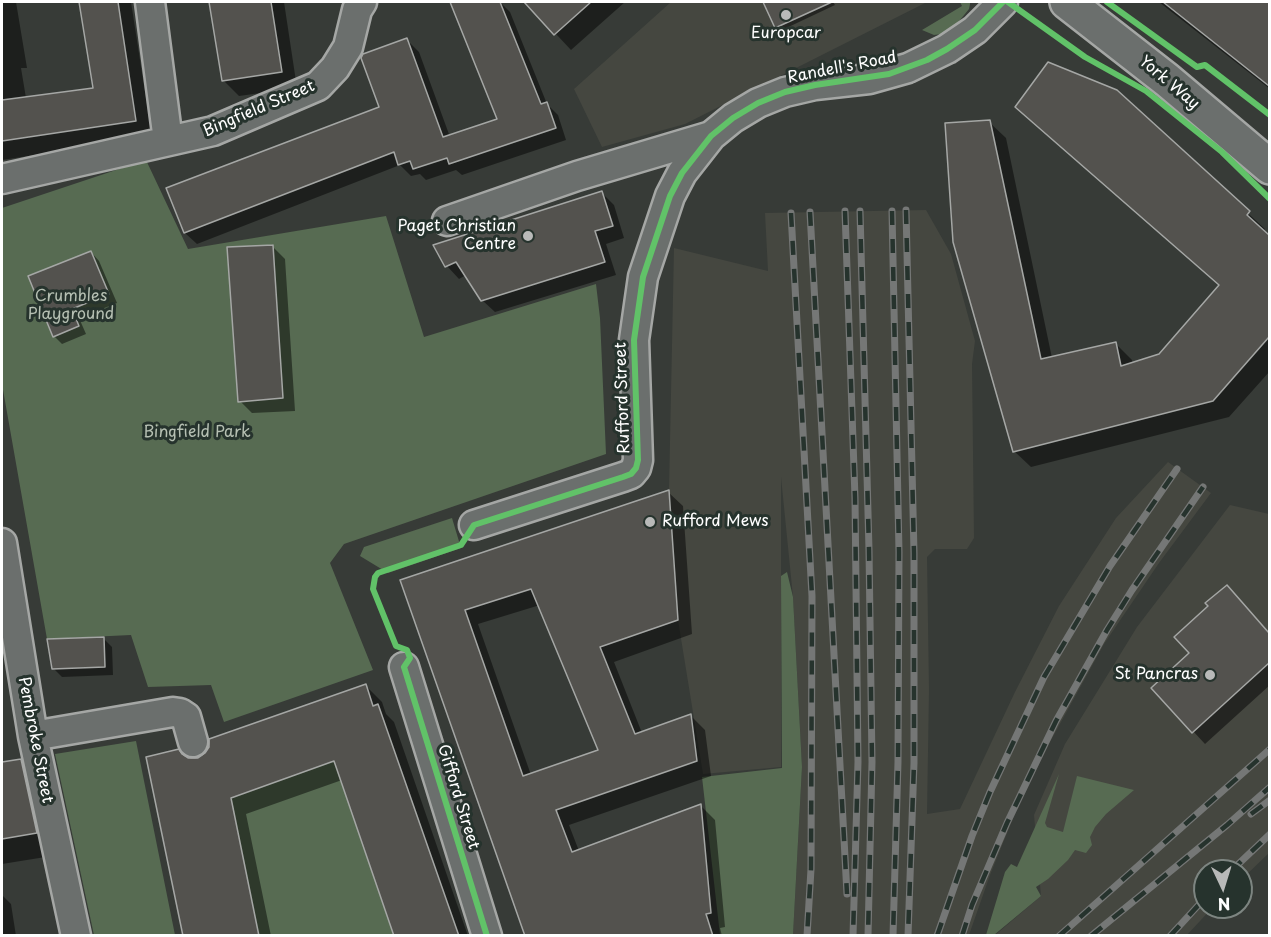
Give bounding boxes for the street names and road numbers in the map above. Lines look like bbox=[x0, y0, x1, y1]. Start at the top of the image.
street label: Randell's Road bbox=[786, 48, 898, 88]
street label: York Way bbox=[1135, 52, 1203, 114]
street label: Bingfield Street bbox=[200, 77, 318, 141]
street label: Rufford Street bbox=[611, 342, 635, 454]
street label: Pembroke Street bbox=[13, 675, 57, 805]
street label: Gifford Street bbox=[433, 742, 483, 852]

